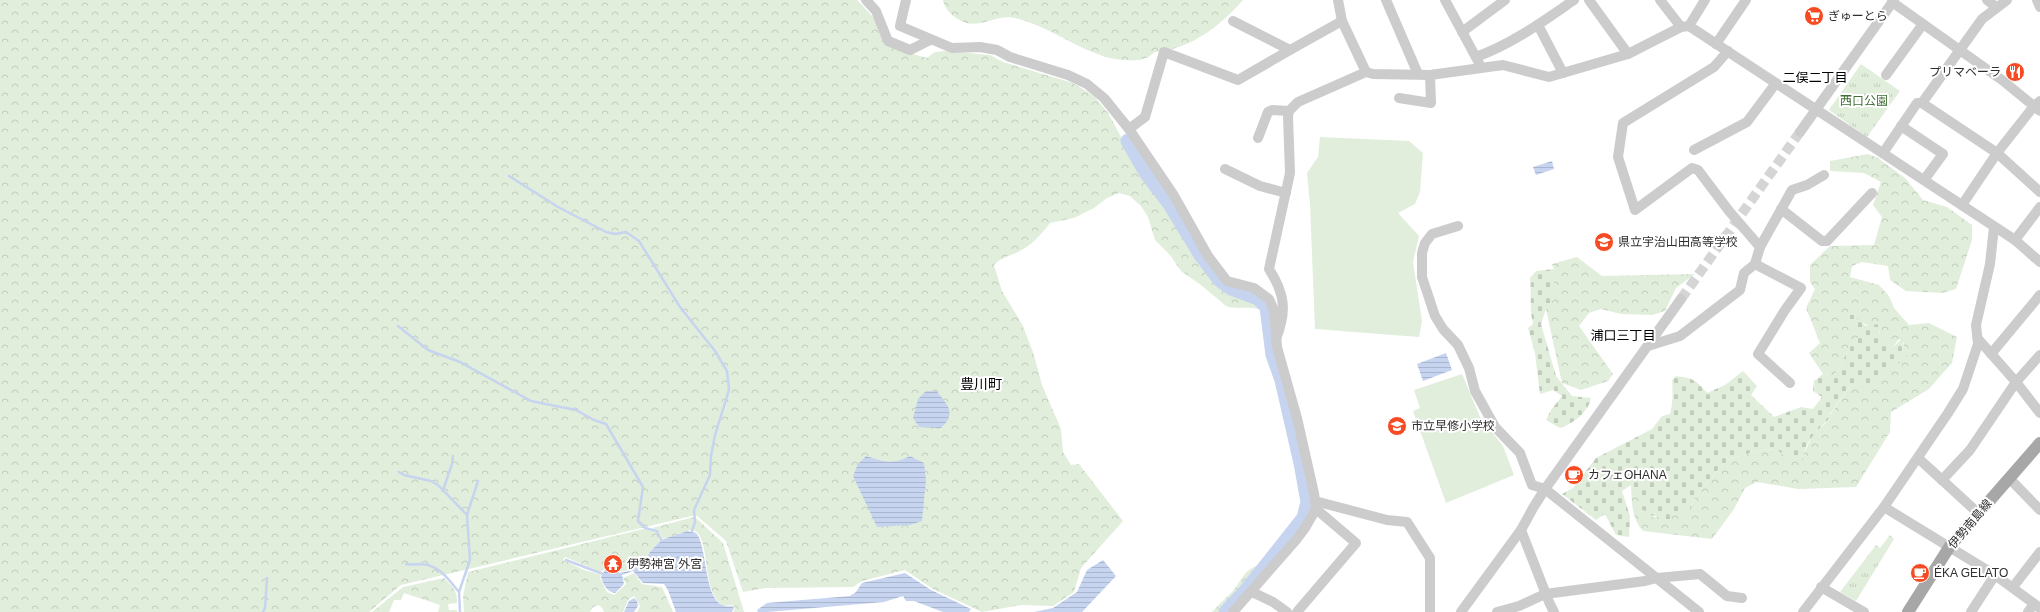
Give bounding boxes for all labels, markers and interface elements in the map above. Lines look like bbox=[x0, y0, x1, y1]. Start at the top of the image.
supermarket icon: ぎゅーとら bbox=[1803, 5, 1825, 27]
place label: ぎゅーとら bbox=[1828, 9, 1888, 23]
restaurant icon: プリマベーラ bbox=[2004, 61, 2026, 83]
place label: プリマベーラ bbox=[1929, 65, 2001, 79]
district label: 二俣二丁目 bbox=[1782, 70, 1848, 85]
park label: 西口公園 bbox=[1840, 94, 1888, 108]
school or university icon: 県立宇治山田高等学校 bbox=[1593, 231, 1615, 253]
place label: 県立宇治山田高等学校 bbox=[1618, 235, 1738, 249]
district label: 浦口三丁目 bbox=[1590, 328, 1656, 343]
district label: 豊川町 bbox=[960, 376, 1002, 392]
school or university icon: 市立早修小学校 bbox=[1386, 415, 1408, 437]
place label: 市立早修小学校 bbox=[1411, 419, 1495, 433]
cafe icon: カフェOHANA bbox=[1563, 464, 1585, 486]
place label: カフェOHANA bbox=[1588, 468, 1667, 482]
street label: 伊勢南島線 bbox=[1945, 497, 1995, 551]
temple icon: 伊勢神宮 外宮 bbox=[602, 553, 624, 575]
place label: 伊勢神宮 外宮 bbox=[627, 557, 702, 571]
cafe icon: ÉKA GELATO bbox=[1909, 562, 1931, 584]
place label: ÉKA GELATO bbox=[1934, 565, 2008, 580]

